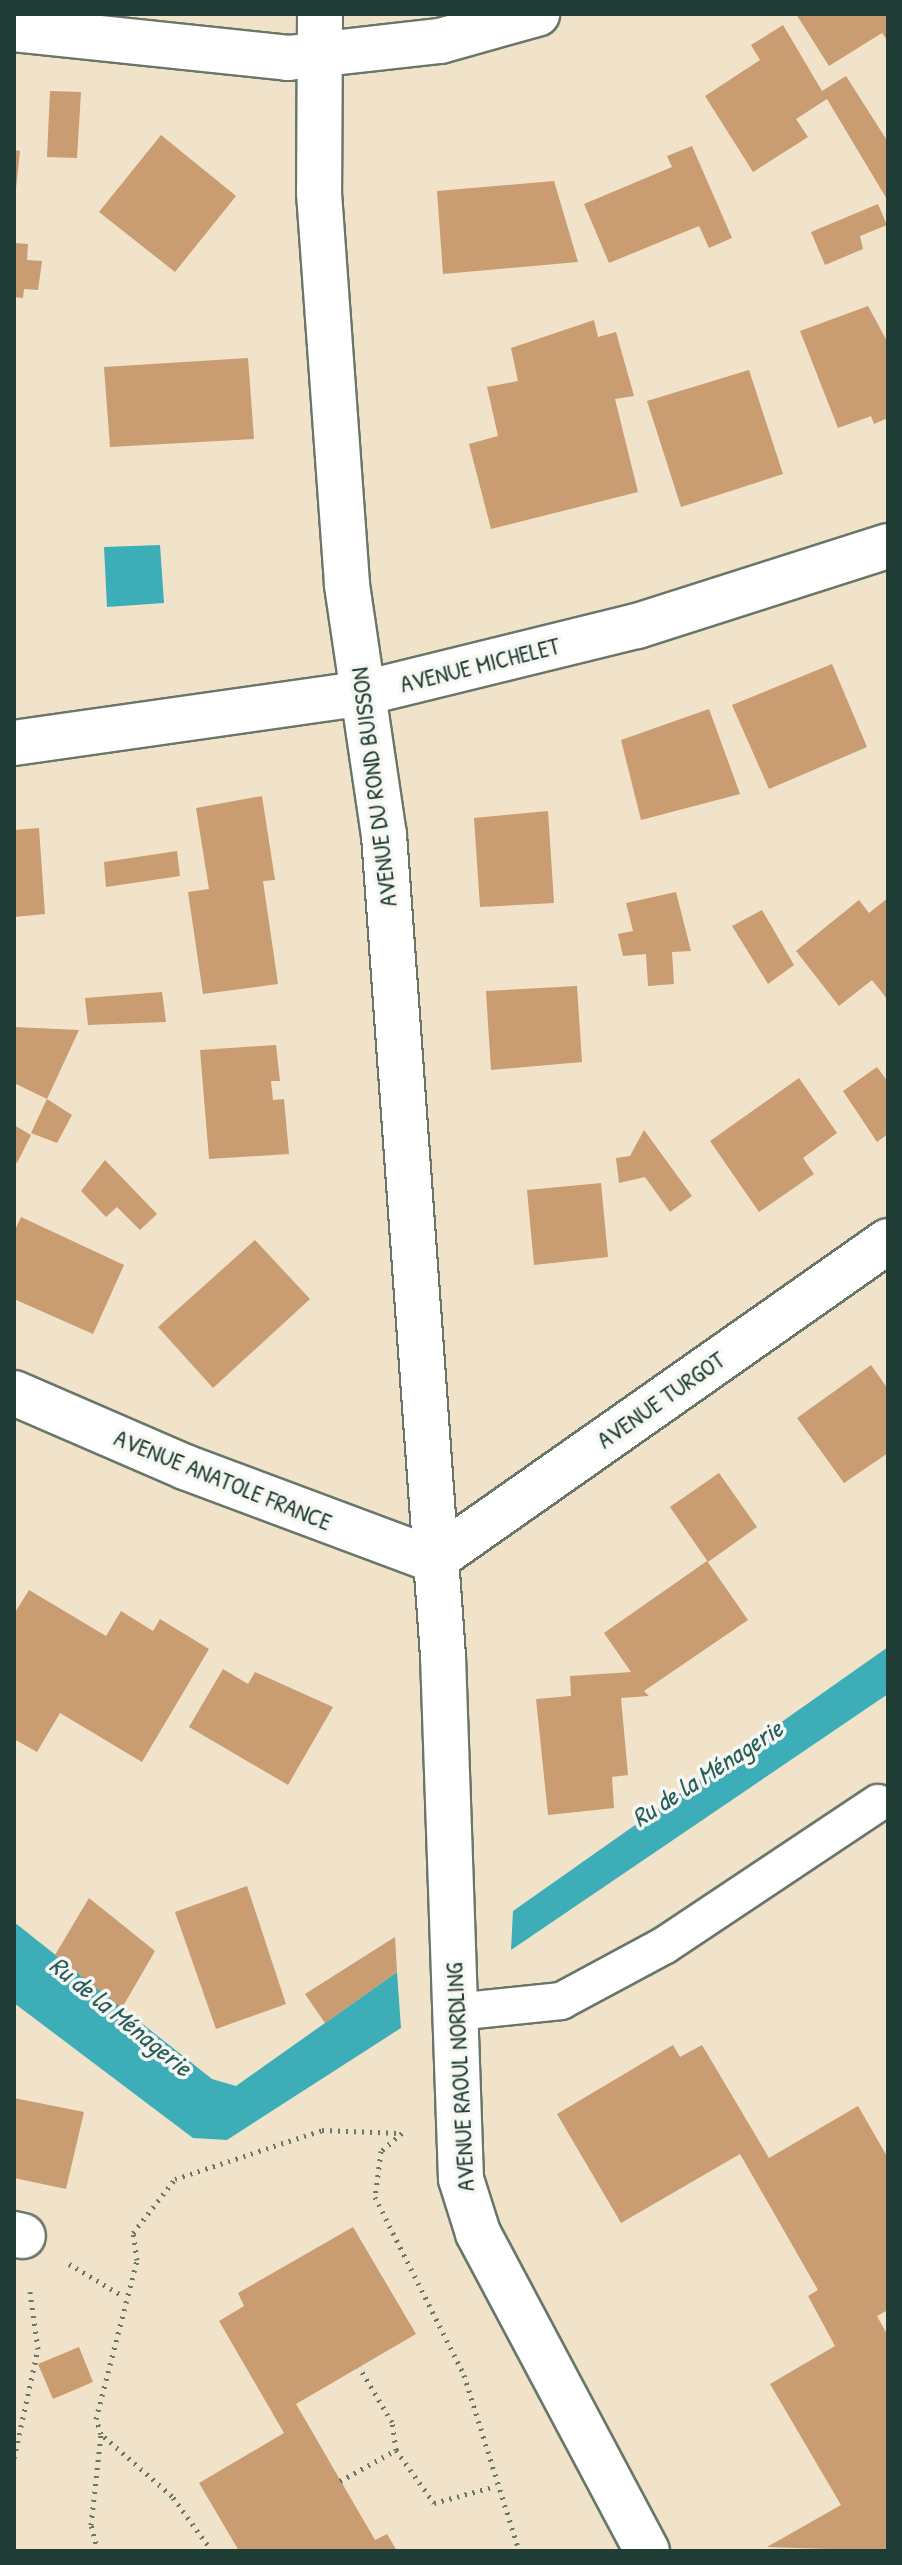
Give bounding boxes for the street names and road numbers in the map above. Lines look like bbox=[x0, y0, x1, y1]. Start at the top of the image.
street label: AVENUE MICHELET bbox=[397, 631, 563, 699]
street label: AVENUE DU ROND BUISSON bbox=[345, 666, 403, 908]
street label: AVENUE TURGOT bbox=[592, 1345, 730, 1455]
street label: AVENUE ANATOLE FRANCE bbox=[110, 1423, 336, 1537]
street label: AVENUE RAOUL NORDLING bbox=[440, 1962, 480, 2192]

